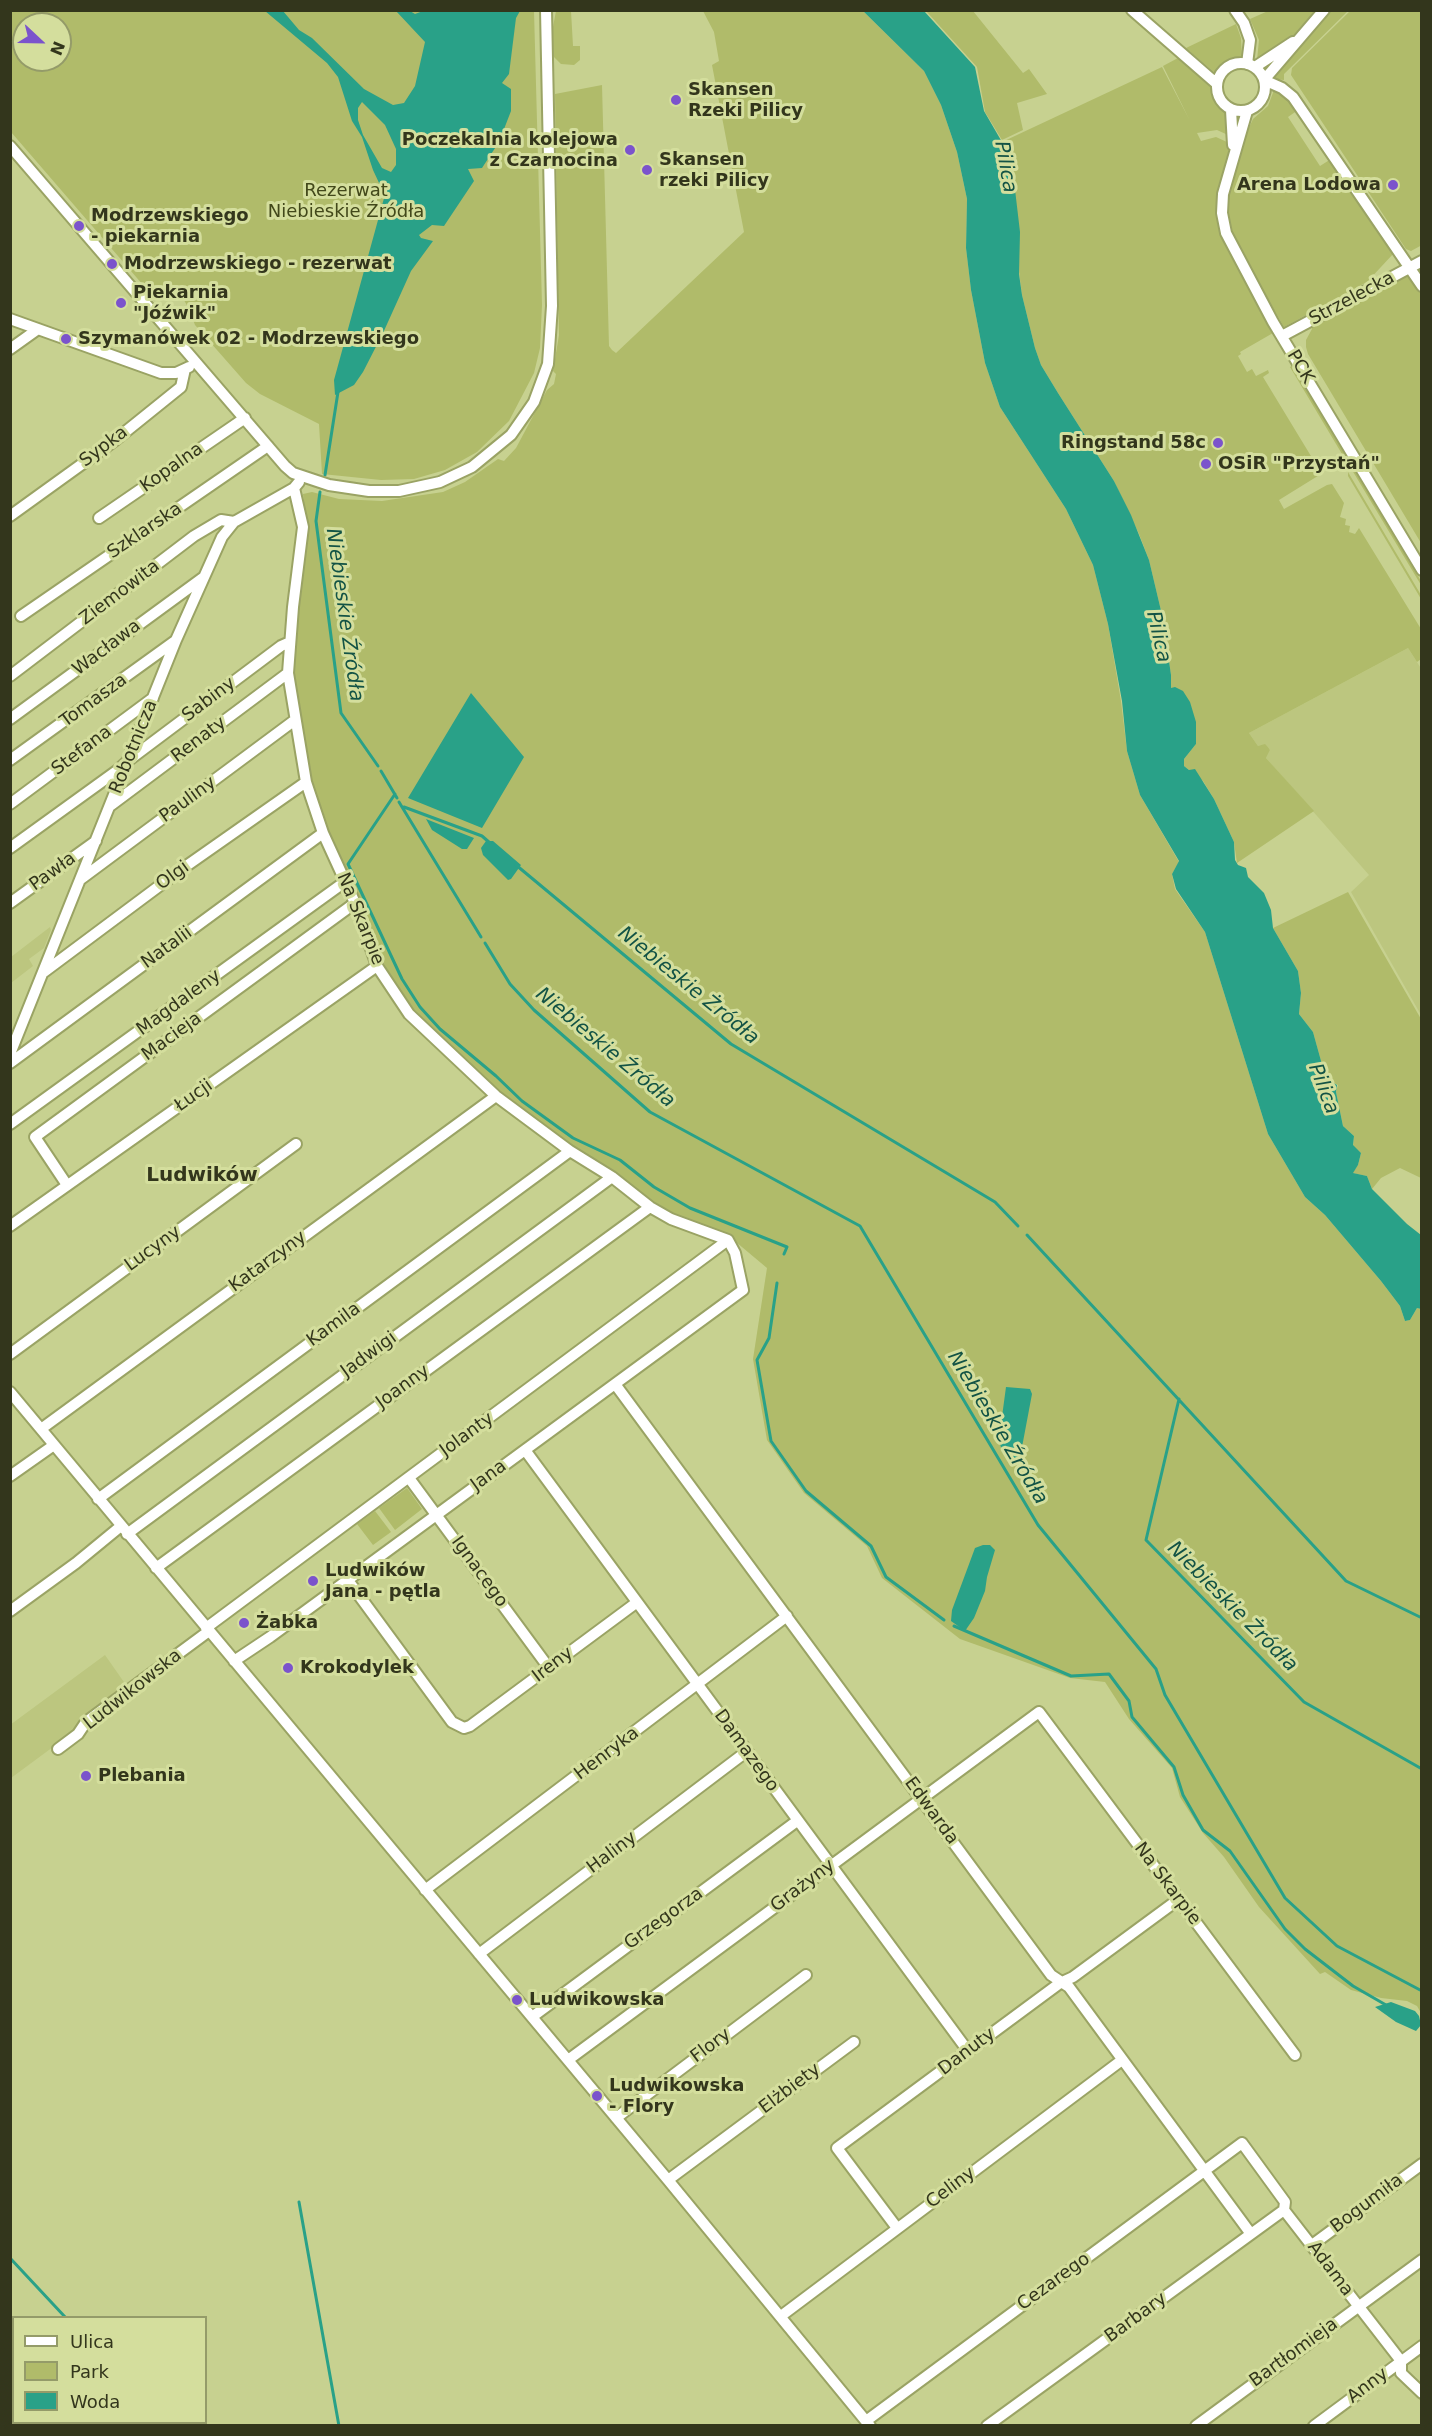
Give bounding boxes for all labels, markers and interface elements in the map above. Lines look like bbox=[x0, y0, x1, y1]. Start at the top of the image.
north arrow bbox=[12, 12, 72, 72]
text: N bbox=[46, 38, 69, 58]
place label: Skansen Rzeki Pilicy bbox=[688, 79, 803, 122]
marker: Skansen Rzeki Pilicy bbox=[669, 93, 683, 107]
place label: Poczekalnia kolejowa z Czarnocina bbox=[402, 129, 618, 172]
water label: Pilica bbox=[989, 139, 1021, 195]
marker: Poczekalnia kolejowa z Czarnocina bbox=[623, 143, 637, 157]
place label: Skansen rzeki Pilicy bbox=[659, 149, 769, 192]
marker: Skansen rzeki Pilicy bbox=[640, 163, 654, 177]
place label: Arena Lodowa bbox=[1237, 174, 1381, 196]
marker: Arena Lodowa bbox=[1386, 178, 1400, 192]
park label: Rezerwat Niebieskie Źródła bbox=[268, 180, 424, 222]
place label: Modrzewskiego - piekarnia bbox=[91, 205, 249, 248]
marker: Modrzewskiego - piekarnia bbox=[72, 219, 86, 233]
place label: Modrzewskiego - rezerwat bbox=[124, 253, 392, 275]
marker: Modrzewskiego - rezerwat bbox=[105, 257, 119, 271]
street label: Strzelecka bbox=[1306, 268, 1398, 330]
place label: Piekarnia "Jóźwik" bbox=[133, 282, 229, 324]
marker: Piekarnia "Jóźwik" bbox=[114, 296, 128, 310]
place label: Szymanówek 02 - Modrzewskiego bbox=[78, 328, 419, 350]
marker: Szymanówek 02 - Modrzewskiego bbox=[59, 332, 73, 346]
street label: PCK bbox=[1282, 346, 1318, 388]
street label: Sypka bbox=[76, 422, 132, 472]
place label: Ringstand 58c bbox=[1061, 432, 1206, 454]
marker: Ringstand 58c bbox=[1211, 436, 1225, 450]
street label: Kopalna bbox=[136, 439, 208, 497]
place label: OSiR "Przystań" bbox=[1218, 453, 1380, 475]
marker: OSiR "Przystań" bbox=[1199, 457, 1213, 471]
street label: Szklarska bbox=[104, 498, 186, 564]
water label: Niebieskie Źródła bbox=[320, 527, 368, 703]
street label: Ziemowita bbox=[76, 556, 164, 630]
water label: Pilica bbox=[1140, 609, 1176, 665]
street label: Wacława bbox=[69, 615, 145, 681]
street label: Tomasza bbox=[56, 670, 132, 732]
street label: Sabiny bbox=[178, 673, 240, 727]
street label: Robotnicza bbox=[105, 697, 163, 797]
street label: Renaty bbox=[167, 712, 231, 768]
street label: Stefana bbox=[48, 722, 116, 780]
street label: Pauliny bbox=[156, 772, 220, 828]
street label: Pawła bbox=[26, 848, 80, 896]
street label: Olgi bbox=[152, 857, 194, 895]
street label: Na Skarpie bbox=[332, 870, 388, 968]
street label: Natalii bbox=[137, 922, 197, 974]
water label: Niebieskie Żródła bbox=[613, 922, 763, 1050]
street label: Magdaleny bbox=[133, 965, 225, 1041]
water label: Niebieskie Źródła bbox=[530, 983, 680, 1113]
street label: Macieja bbox=[138, 1008, 206, 1066]
water label: Pilica bbox=[1302, 1060, 1344, 1118]
street label: Łucji bbox=[171, 1075, 217, 1117]
district label: Ludwików bbox=[146, 1164, 258, 1188]
street label: Lucyny bbox=[121, 1222, 185, 1276]
street label: Katarzyny bbox=[225, 1227, 311, 1297]
street label: Kamila bbox=[303, 1298, 365, 1352]
street label: Jadwigi bbox=[337, 1327, 401, 1383]
water label: Niebieskie Źródła bbox=[942, 1347, 1052, 1509]
street label: Joanny bbox=[372, 1360, 434, 1414]
street label: Jolanty bbox=[436, 1408, 498, 1462]
street label: Jana bbox=[467, 1456, 511, 1496]
street label: Ignacego bbox=[446, 1532, 512, 1612]
water label: Niebieskie Żródła bbox=[1162, 1537, 1302, 1677]
place label: Ludwików Jana - pętla bbox=[325, 1560, 441, 1602]
marker: Ludwików Jana - pętla bbox=[306, 1574, 320, 1588]
place label: Żabka bbox=[256, 1612, 318, 1634]
marker: Żabka bbox=[237, 1616, 251, 1630]
street label: Ireny bbox=[528, 1643, 578, 1687]
street label: Ludwikowska bbox=[80, 1645, 186, 1735]
place label: Krokodylek bbox=[300, 1657, 414, 1679]
marker: Krokodylek bbox=[281, 1661, 295, 1675]
street label: Damazego bbox=[709, 1706, 783, 1796]
street label: Henryka bbox=[570, 1723, 644, 1785]
place label: Plebania bbox=[98, 1765, 186, 1787]
marker: Plebania bbox=[79, 1769, 93, 1783]
street label: Edwarda bbox=[899, 1773, 963, 1849]
street label: Haliny bbox=[583, 1827, 641, 1879]
street label: Na Skarpie bbox=[1129, 1838, 1205, 1930]
street label: Grażyny bbox=[767, 1855, 839, 1917]
street label: Grzegorza bbox=[620, 1883, 708, 1955]
place label: Ludwikowska bbox=[529, 1989, 664, 2011]
marker: Ludwikowska bbox=[510, 1993, 524, 2007]
street label: Flory bbox=[687, 2024, 735, 2068]
street label: Danuty bbox=[934, 2024, 1000, 2080]
street label: Elżbiety bbox=[755, 2059, 825, 2119]
place label: Ludwikowska - Flory bbox=[609, 2075, 744, 2118]
marker: Ludwikowska - Flory bbox=[590, 2089, 604, 2103]
street label: Celiny bbox=[922, 2163, 980, 2213]
street label: Bogumiła bbox=[1327, 2170, 1407, 2238]
street label: Adama bbox=[1302, 2237, 1358, 2301]
street label: Cezarego bbox=[1013, 2248, 1095, 2316]
street label: Barbary bbox=[1101, 2288, 1171, 2348]
street label: Bartłomieja bbox=[1246, 2314, 1342, 2392]
legend bbox=[12, 2316, 207, 2424]
text: Ulica bbox=[70, 2331, 114, 2352]
text: Park bbox=[70, 2361, 109, 2382]
street label: Anny bbox=[1343, 2364, 1393, 2408]
text: Woda bbox=[70, 2391, 120, 2412]

